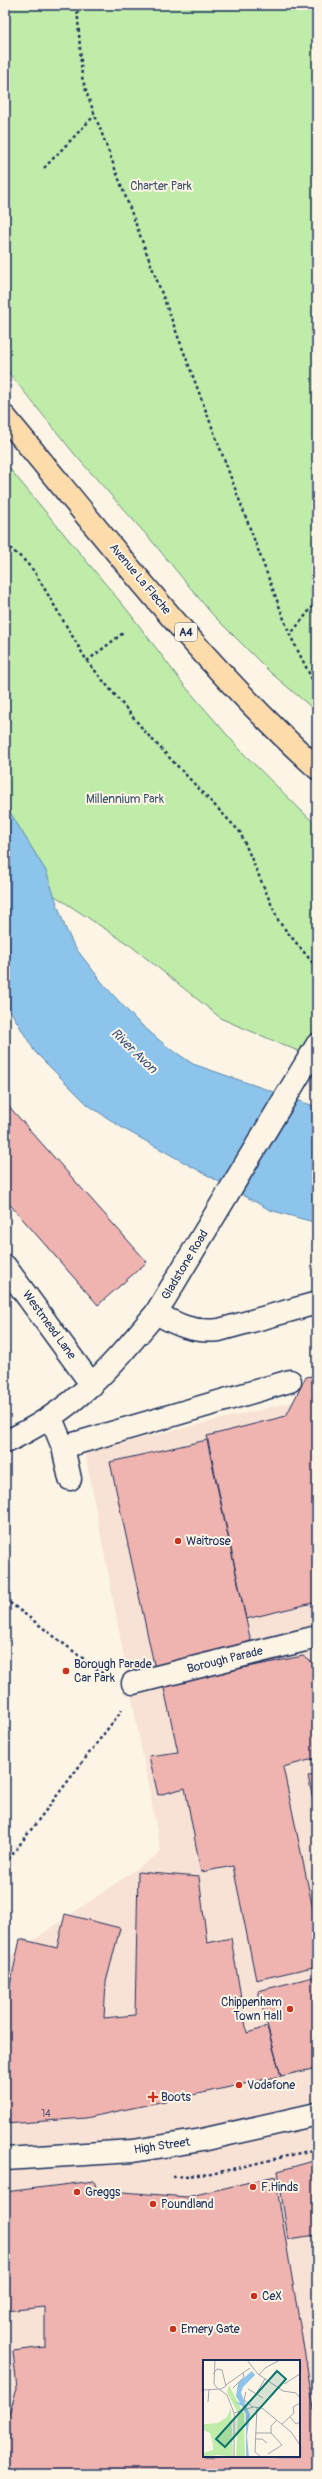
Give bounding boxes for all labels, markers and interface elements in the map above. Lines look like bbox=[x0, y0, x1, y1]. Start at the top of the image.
park label: Charter Park bbox=[130, 179, 192, 194]
street label: Avenue La Fleche bbox=[106, 540, 174, 618]
road number: A4 bbox=[175, 623, 197, 641]
park label: Millennium Park bbox=[86, 792, 164, 807]
water label: River Avon bbox=[108, 1025, 161, 1077]
street label: Gladstone Road bbox=[158, 1227, 212, 1303]
street label: Westmead Lane bbox=[19, 1288, 79, 1363]
place label: Waitrose bbox=[186, 1534, 231, 1549]
marker: Waitrose bbox=[173, 1536, 183, 1546]
street label: Borough Parade bbox=[186, 1643, 265, 1677]
place label: Borough Parade Car Park bbox=[74, 1657, 152, 1686]
marker: Borough Parade Car Park bbox=[61, 1666, 71, 1676]
place label: Chippenham Town Hall bbox=[221, 1995, 282, 2024]
marker: Chippenham Town Hall bbox=[285, 2004, 295, 2014]
place label: Vodafone bbox=[247, 2078, 295, 2093]
marker: Vodafone bbox=[234, 2080, 244, 2090]
place label: Boots bbox=[161, 2090, 192, 2105]
marker: Boots bbox=[148, 2092, 158, 2102]
house number: 14 bbox=[41, 2108, 51, 2120]
street label: High Street bbox=[133, 2135, 191, 2157]
place label: F.Hinds bbox=[261, 2180, 299, 2195]
marker: F.Hinds bbox=[248, 2182, 258, 2192]
place label: Greggs bbox=[85, 2185, 121, 2200]
marker: Greggs bbox=[72, 2187, 82, 2197]
place label: Poundland bbox=[161, 2197, 214, 2212]
marker: Poundland bbox=[148, 2199, 158, 2209]
place label: CeX bbox=[262, 2289, 282, 2304]
marker: CeX bbox=[249, 2291, 259, 2301]
place label: Emery Gate bbox=[181, 2322, 240, 2337]
marker: Emery Gate bbox=[168, 2324, 178, 2334]
inset map bbox=[203, 2360, 300, 2457]

